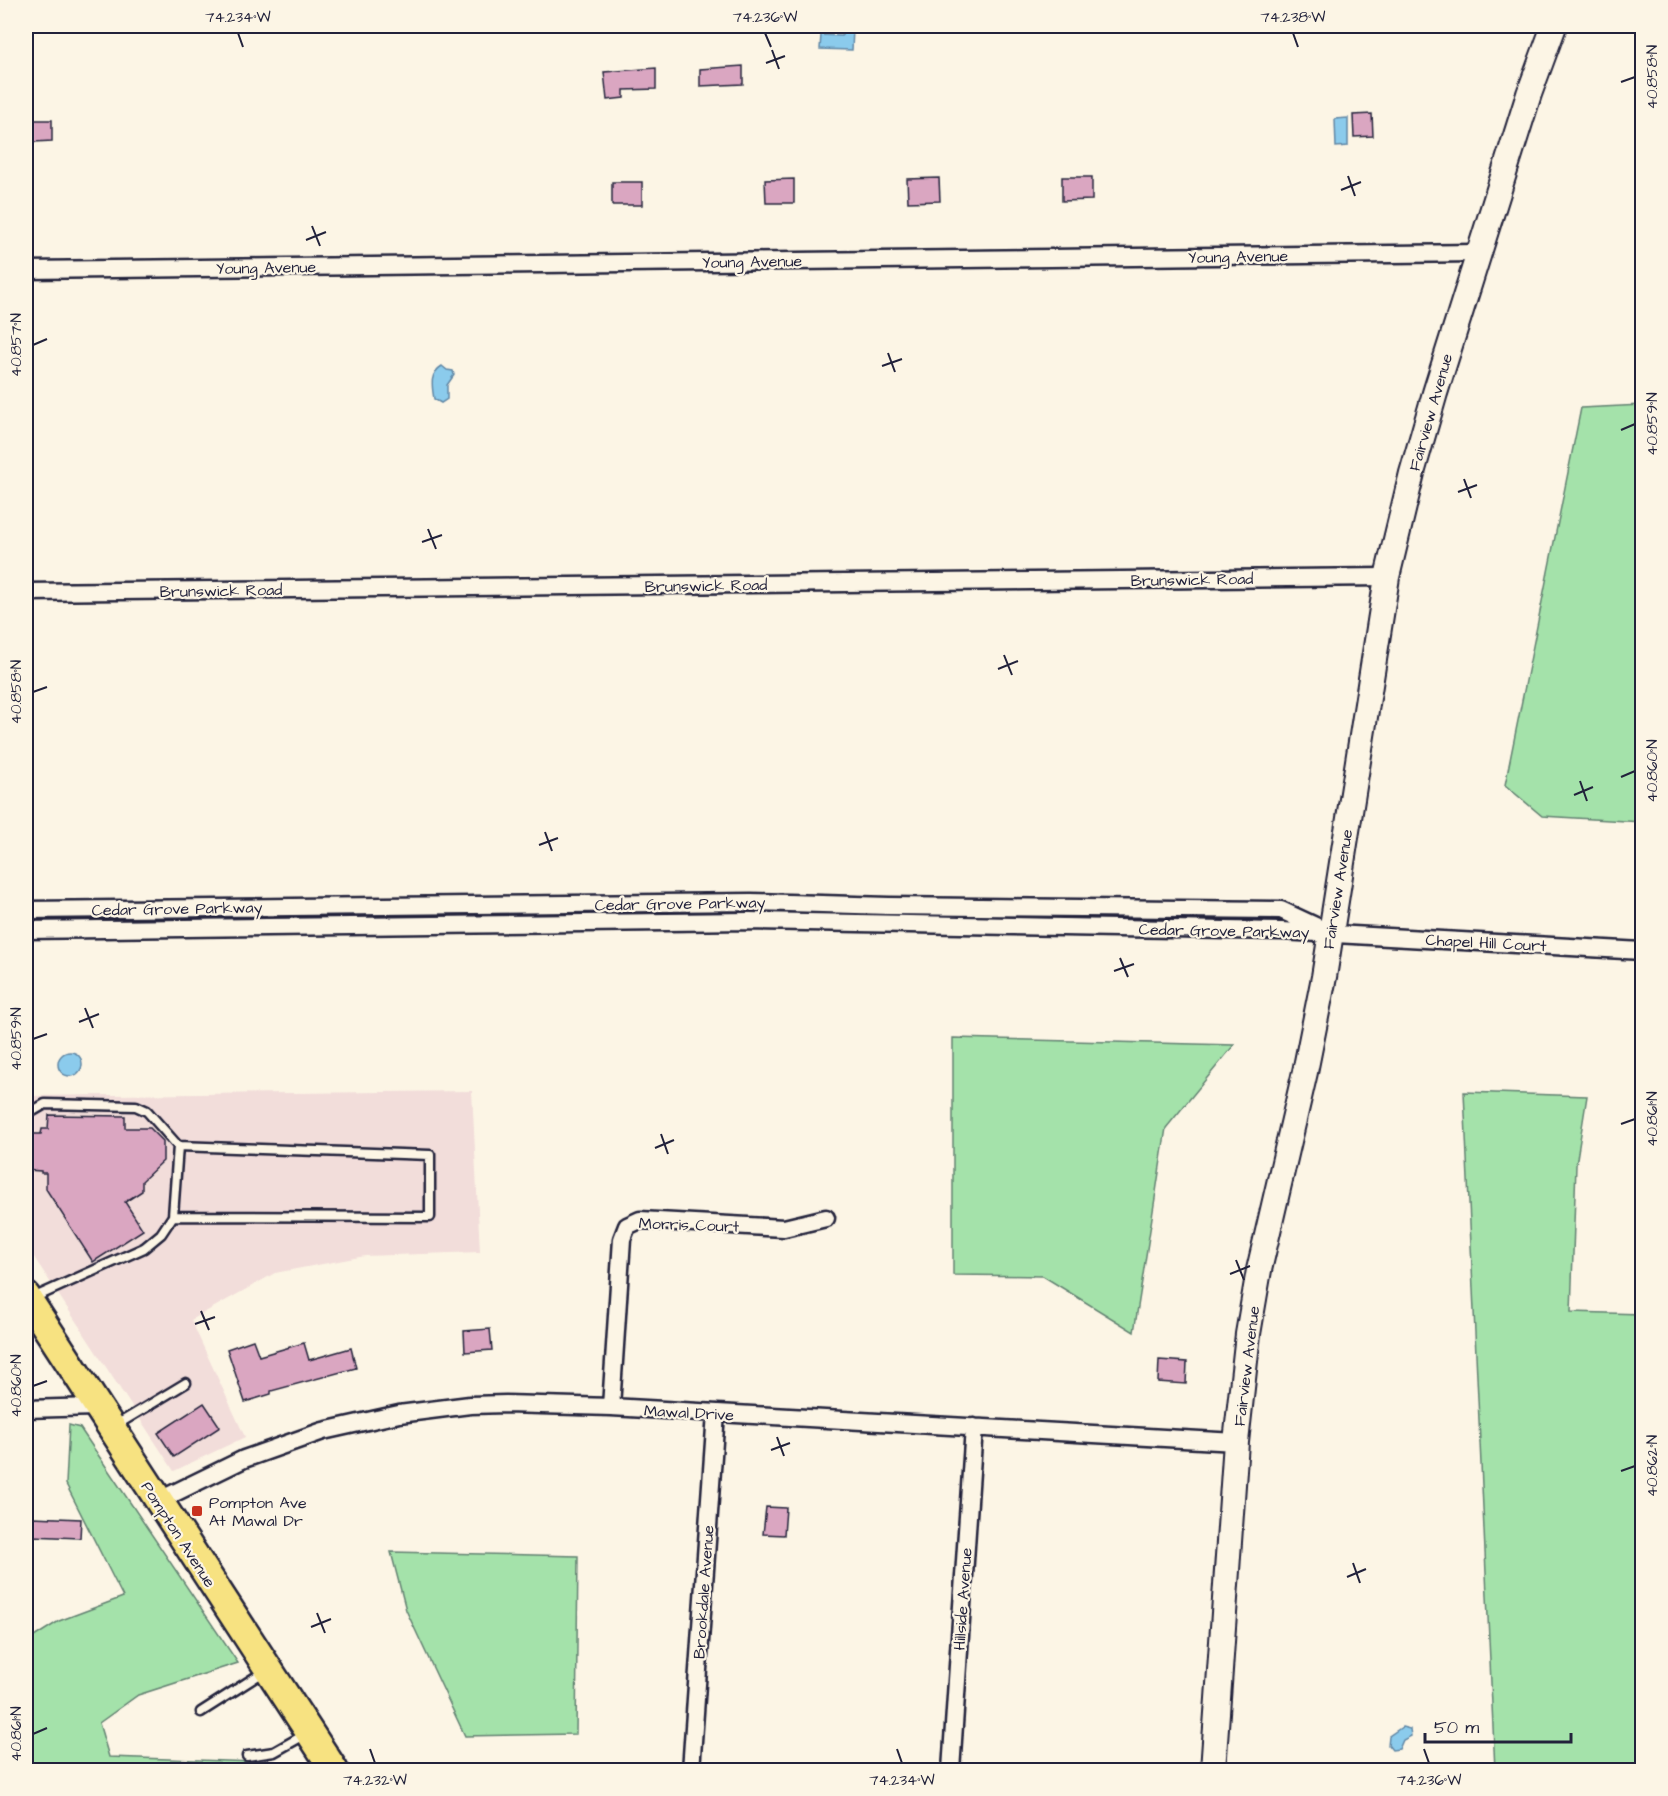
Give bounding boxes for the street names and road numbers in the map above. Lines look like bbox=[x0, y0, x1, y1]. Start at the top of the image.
street label: Young Avenue bbox=[1188, 245, 1289, 270]
street label: Young Avenue bbox=[702, 250, 803, 275]
street label: Young Avenue bbox=[216, 256, 317, 281]
street label: Fairview Avenue bbox=[1404, 351, 1458, 474]
street label: Brunswick Road bbox=[1130, 568, 1254, 592]
street label: Brunswick Road bbox=[644, 574, 768, 598]
street label: Brunswick Road bbox=[159, 579, 283, 603]
street label: Fairview Avenue bbox=[1318, 827, 1358, 951]
street label: Cedar Grove Parkway bbox=[594, 892, 766, 917]
street label: Cedar Grove Parkway bbox=[91, 897, 263, 922]
street label: Cedar Grove Parkway bbox=[1138, 919, 1310, 944]
street label: Chapel Hill Court bbox=[1425, 929, 1548, 957]
street label: Morris Court bbox=[638, 1212, 740, 1238]
street label: Fairview Avenue bbox=[1229, 1304, 1265, 1428]
street label: Mawal Drive bbox=[643, 1400, 735, 1426]
street label: Pompton Avenue bbox=[136, 1477, 221, 1592]
street label: Brookdale Avenue bbox=[688, 1524, 720, 1660]
street label: Hillside Avenue bbox=[948, 1547, 978, 1651]

